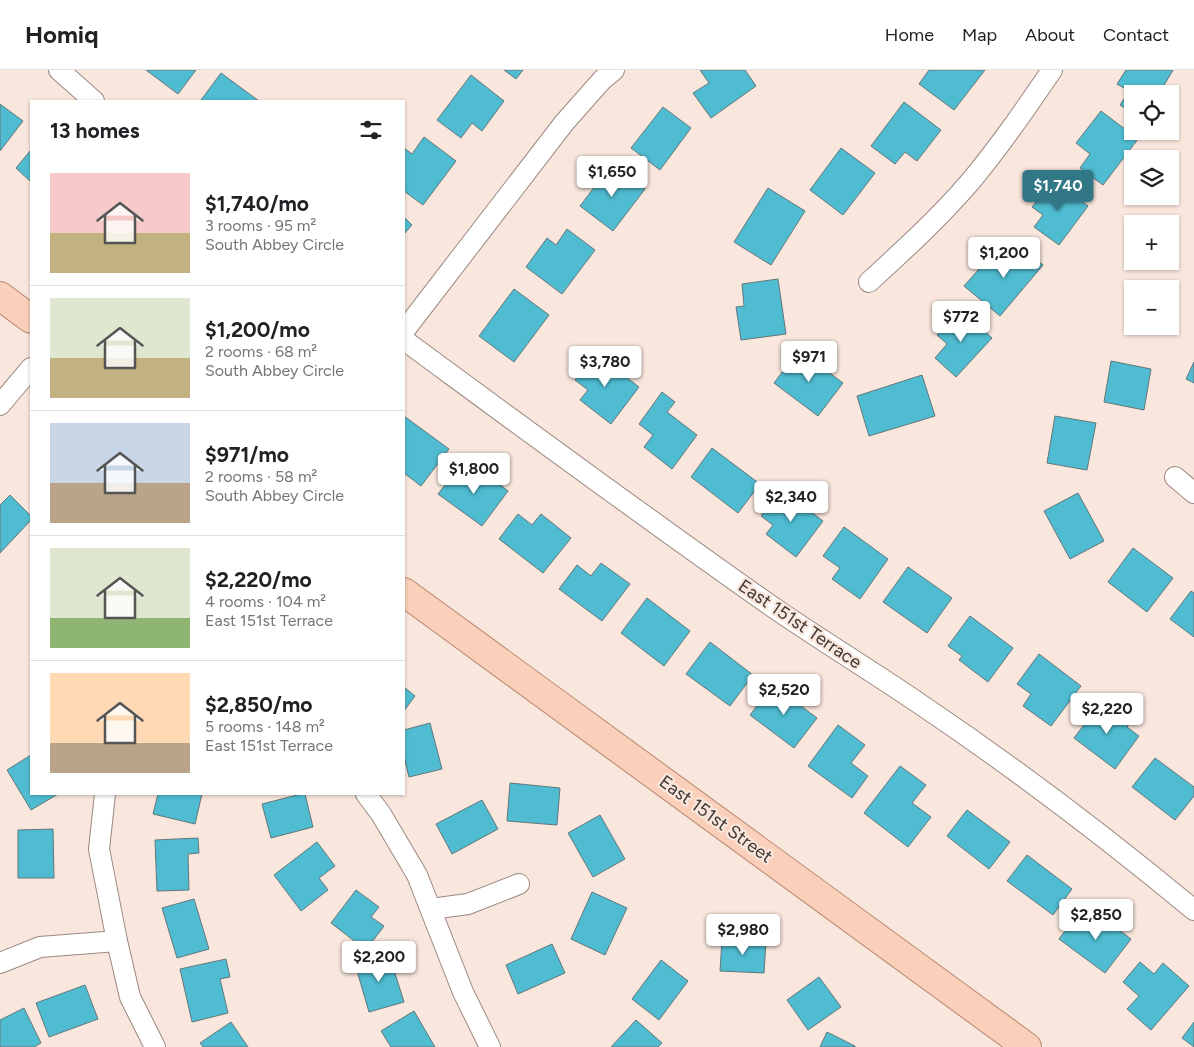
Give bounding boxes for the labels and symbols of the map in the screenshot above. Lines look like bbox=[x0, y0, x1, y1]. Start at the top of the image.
pin: $1,650 bbox=[571, 156, 653, 198]
pin: $1,740 bbox=[1017, 170, 1099, 212]
pin: $1,200 bbox=[963, 236, 1045, 279]
pin: $772 bbox=[931, 300, 991, 343]
pin: $971 bbox=[779, 340, 839, 383]
pin: $3,780 bbox=[564, 346, 646, 388]
pin: $1,800 bbox=[433, 452, 515, 495]
pin: $2,340 bbox=[750, 480, 832, 523]
street label: East 151st Terrace bbox=[734, 575, 866, 673]
pin: $2,520 bbox=[743, 674, 825, 716]
pin: $2,220 bbox=[1066, 692, 1148, 735]
street label: East 151st Street bbox=[655, 771, 777, 868]
pin: $2,850 bbox=[1055, 898, 1137, 941]
pin: $2,980 bbox=[702, 914, 784, 956]
pin: $2,200 bbox=[338, 940, 420, 983]

